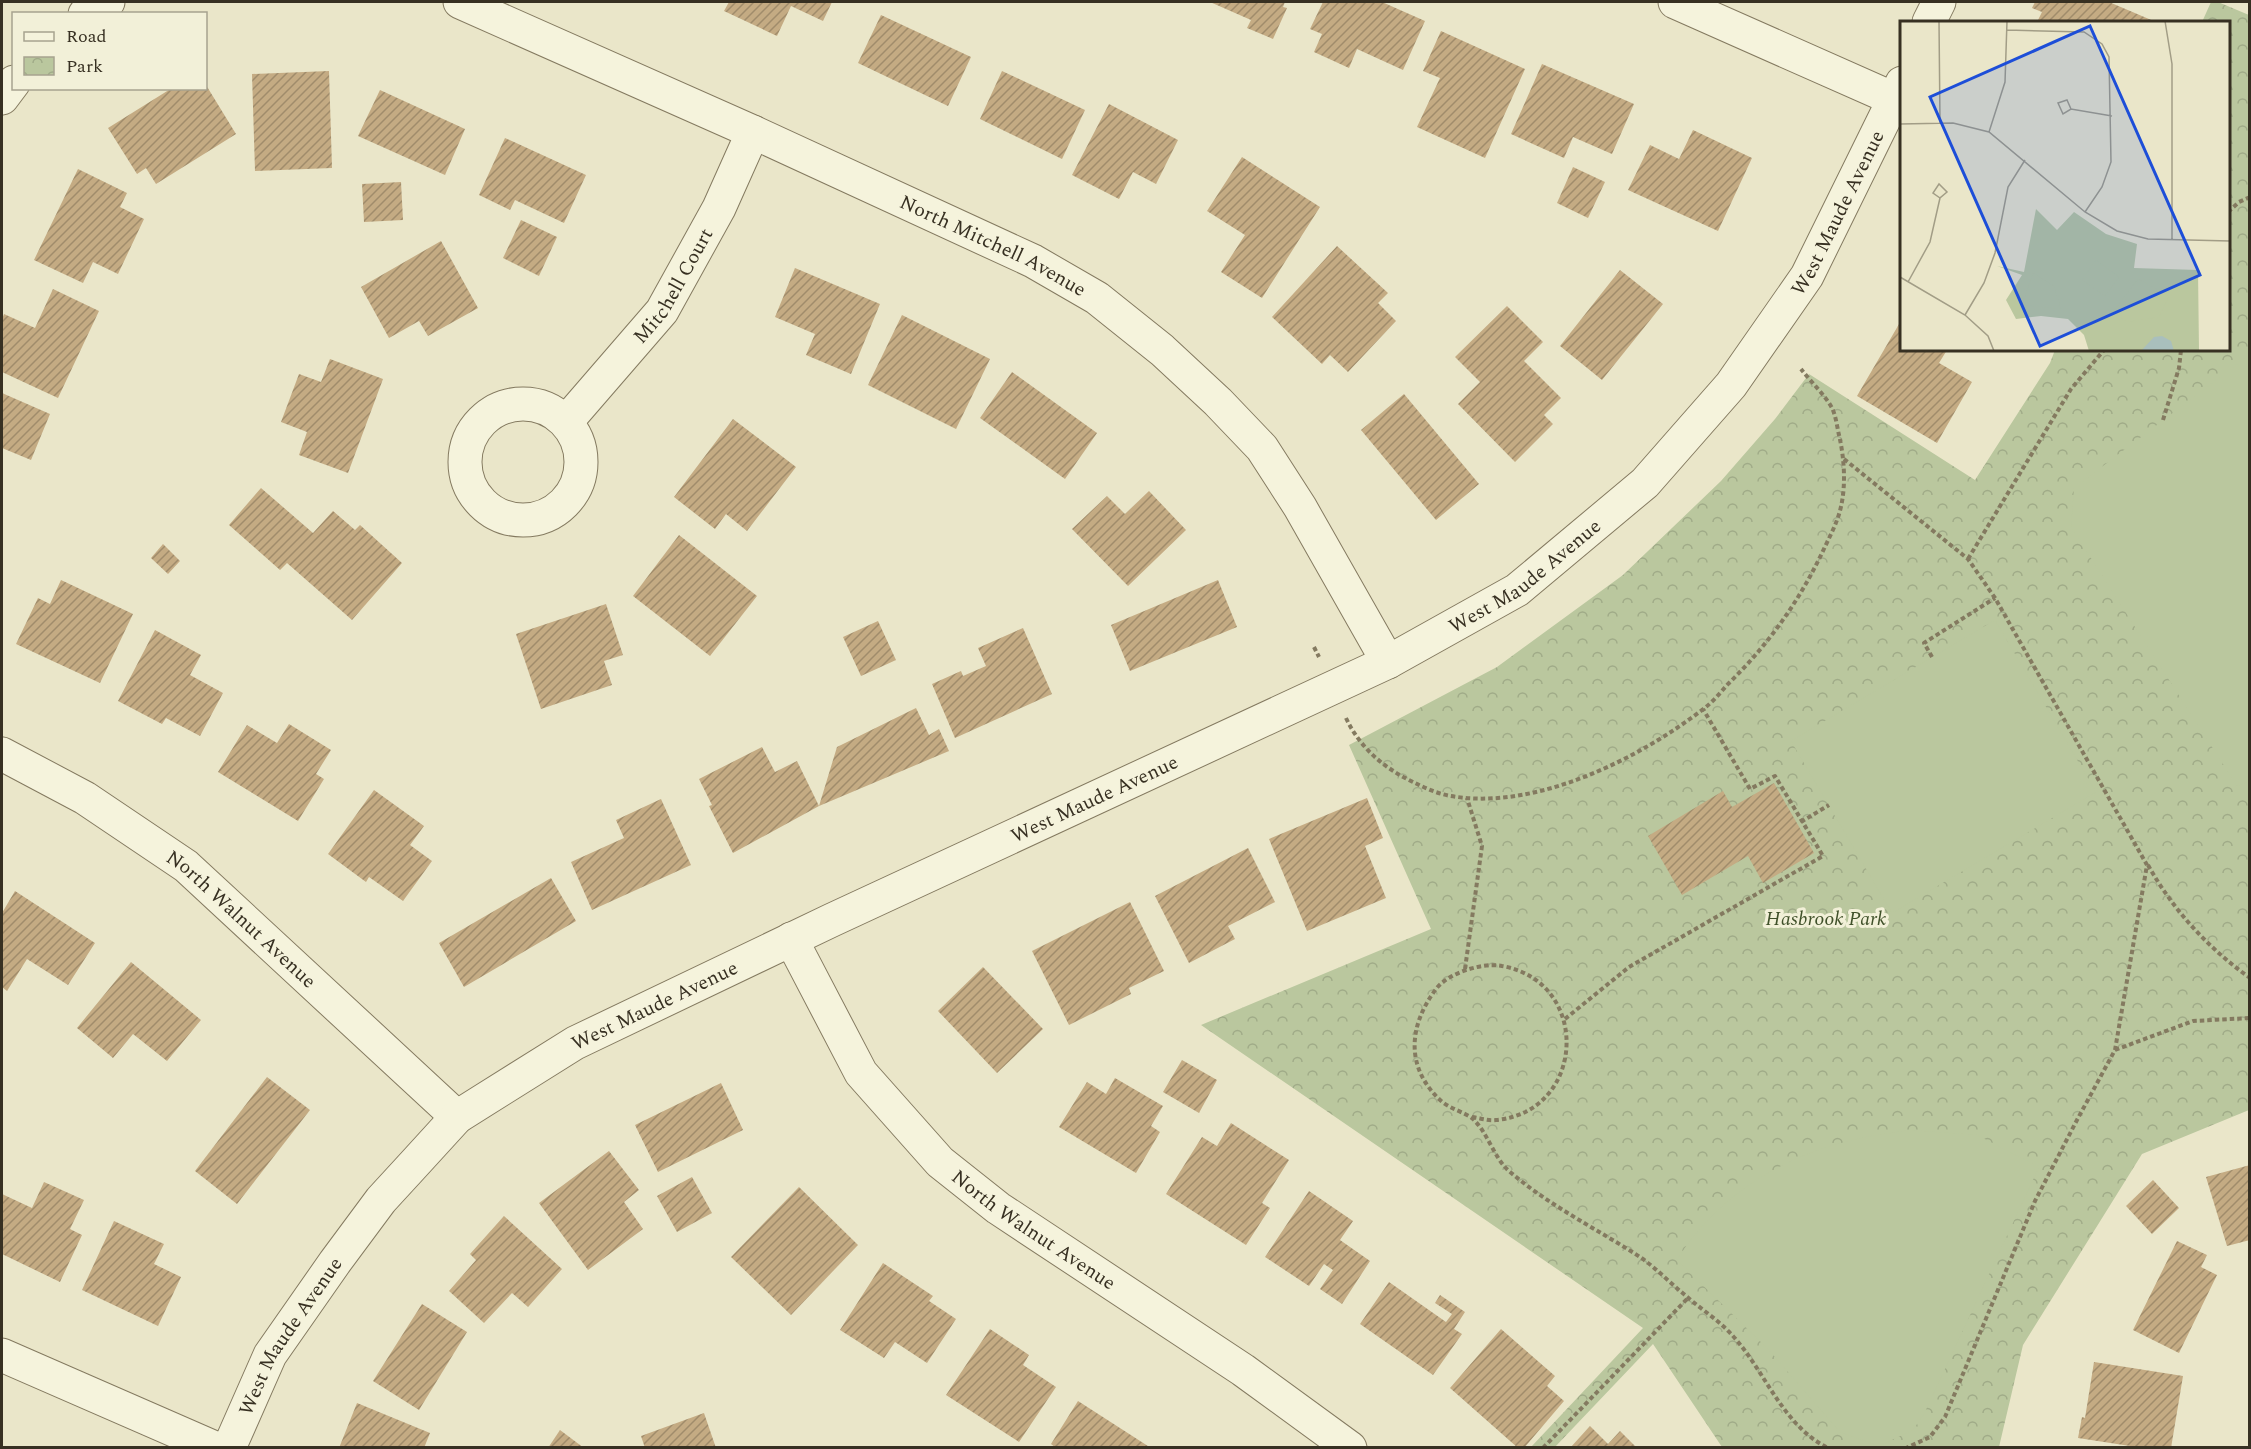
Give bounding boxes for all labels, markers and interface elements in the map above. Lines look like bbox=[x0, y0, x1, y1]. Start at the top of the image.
legend bbox=[12, 12, 207, 90]
inset map bbox=[1900, 21, 2230, 351]
text: Road bbox=[66, 23, 107, 50]
text: Park bbox=[66, 53, 103, 80]
street label: West Maude Avenue bbox=[1784, 125, 1892, 302]
street label: North Mitchell Avenue bbox=[894, 188, 1092, 305]
street label: Mitchell Court bbox=[626, 223, 721, 351]
street label: West Maude Avenue bbox=[1443, 512, 1608, 641]
street label: West Maude Avenue bbox=[1006, 747, 1183, 851]
street label: North Walnut Avenue bbox=[160, 843, 323, 996]
park label: Hasbrook Park bbox=[1766, 904, 1887, 934]
street label: West Maude Avenue bbox=[566, 953, 743, 1059]
street label: North Walnut Avenue bbox=[945, 1163, 1122, 1298]
street label: West Maude Avenue bbox=[231, 1251, 350, 1420]

